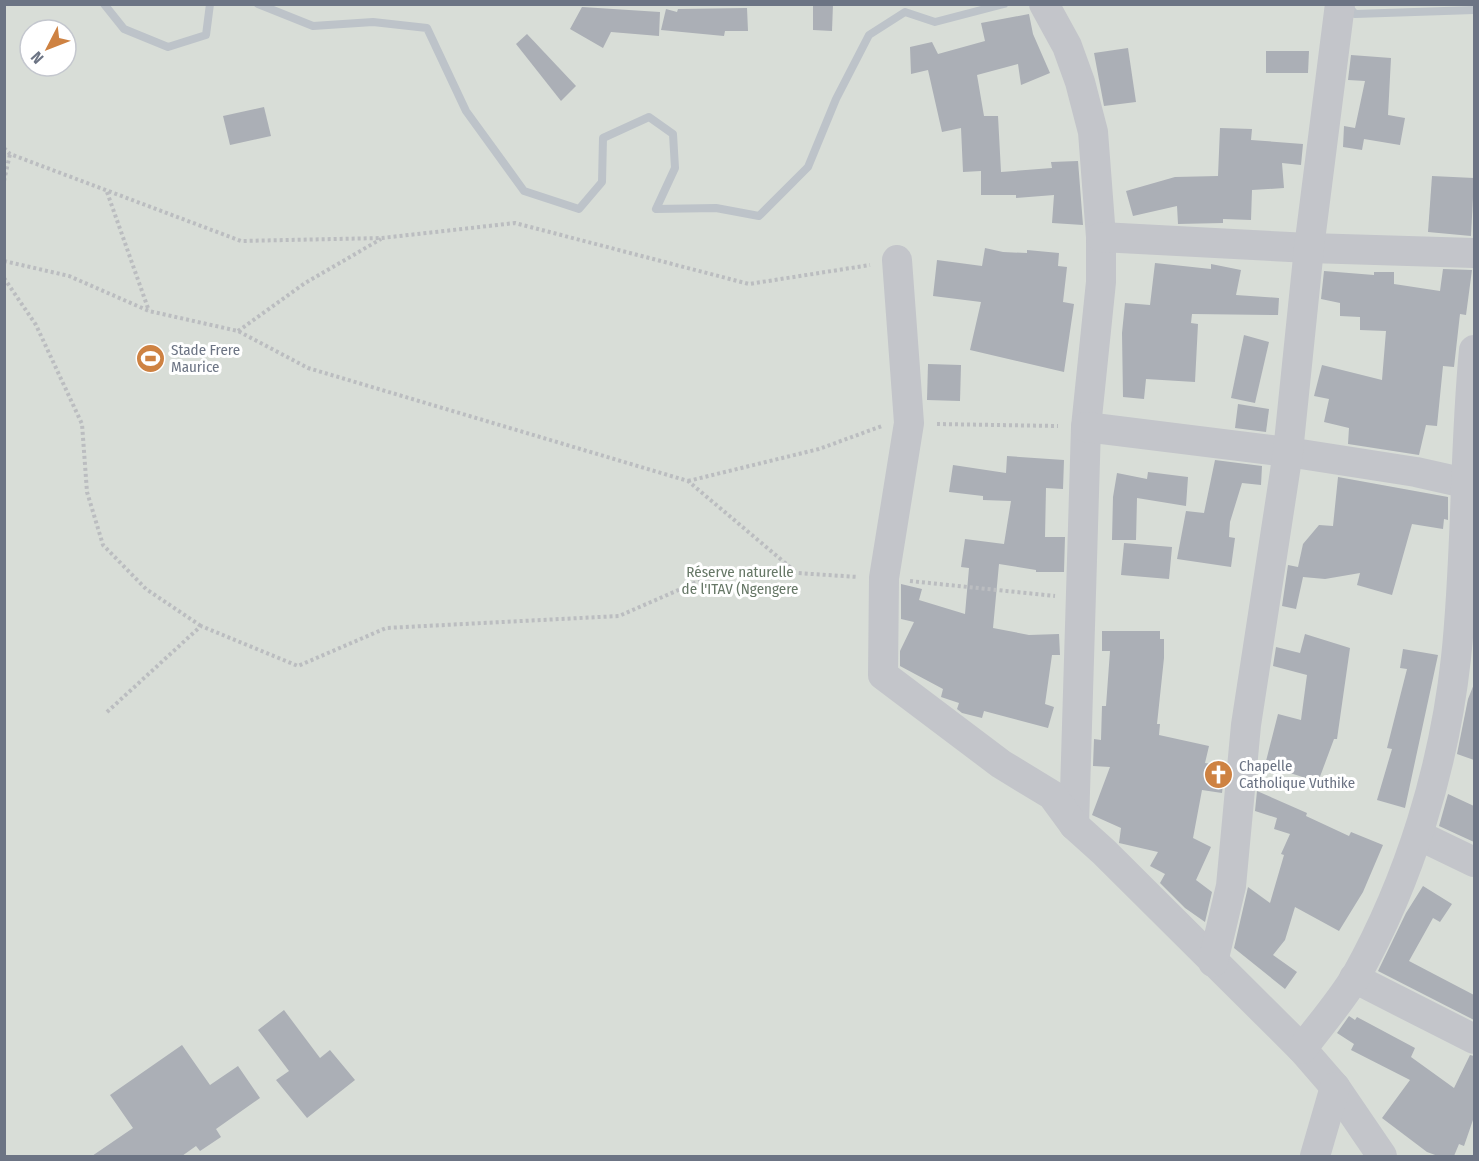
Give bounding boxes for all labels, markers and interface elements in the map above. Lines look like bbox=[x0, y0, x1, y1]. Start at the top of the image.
north arrow bbox=[18, 18, 78, 78]
text: N bbox=[27, 48, 47, 68]
place label: Stade Frere Maurice bbox=[171, 341, 240, 376]
sports icon: Stade Frere Maurice bbox=[134, 343, 166, 375]
park label: Réserve naturelle de l'ITAV (Ngengere bbox=[682, 563, 798, 598]
place label: Chapelle Catholique Vuthike bbox=[1239, 757, 1355, 792]
church icon: Chapelle Catholique Vuthike bbox=[1202, 759, 1234, 791]

